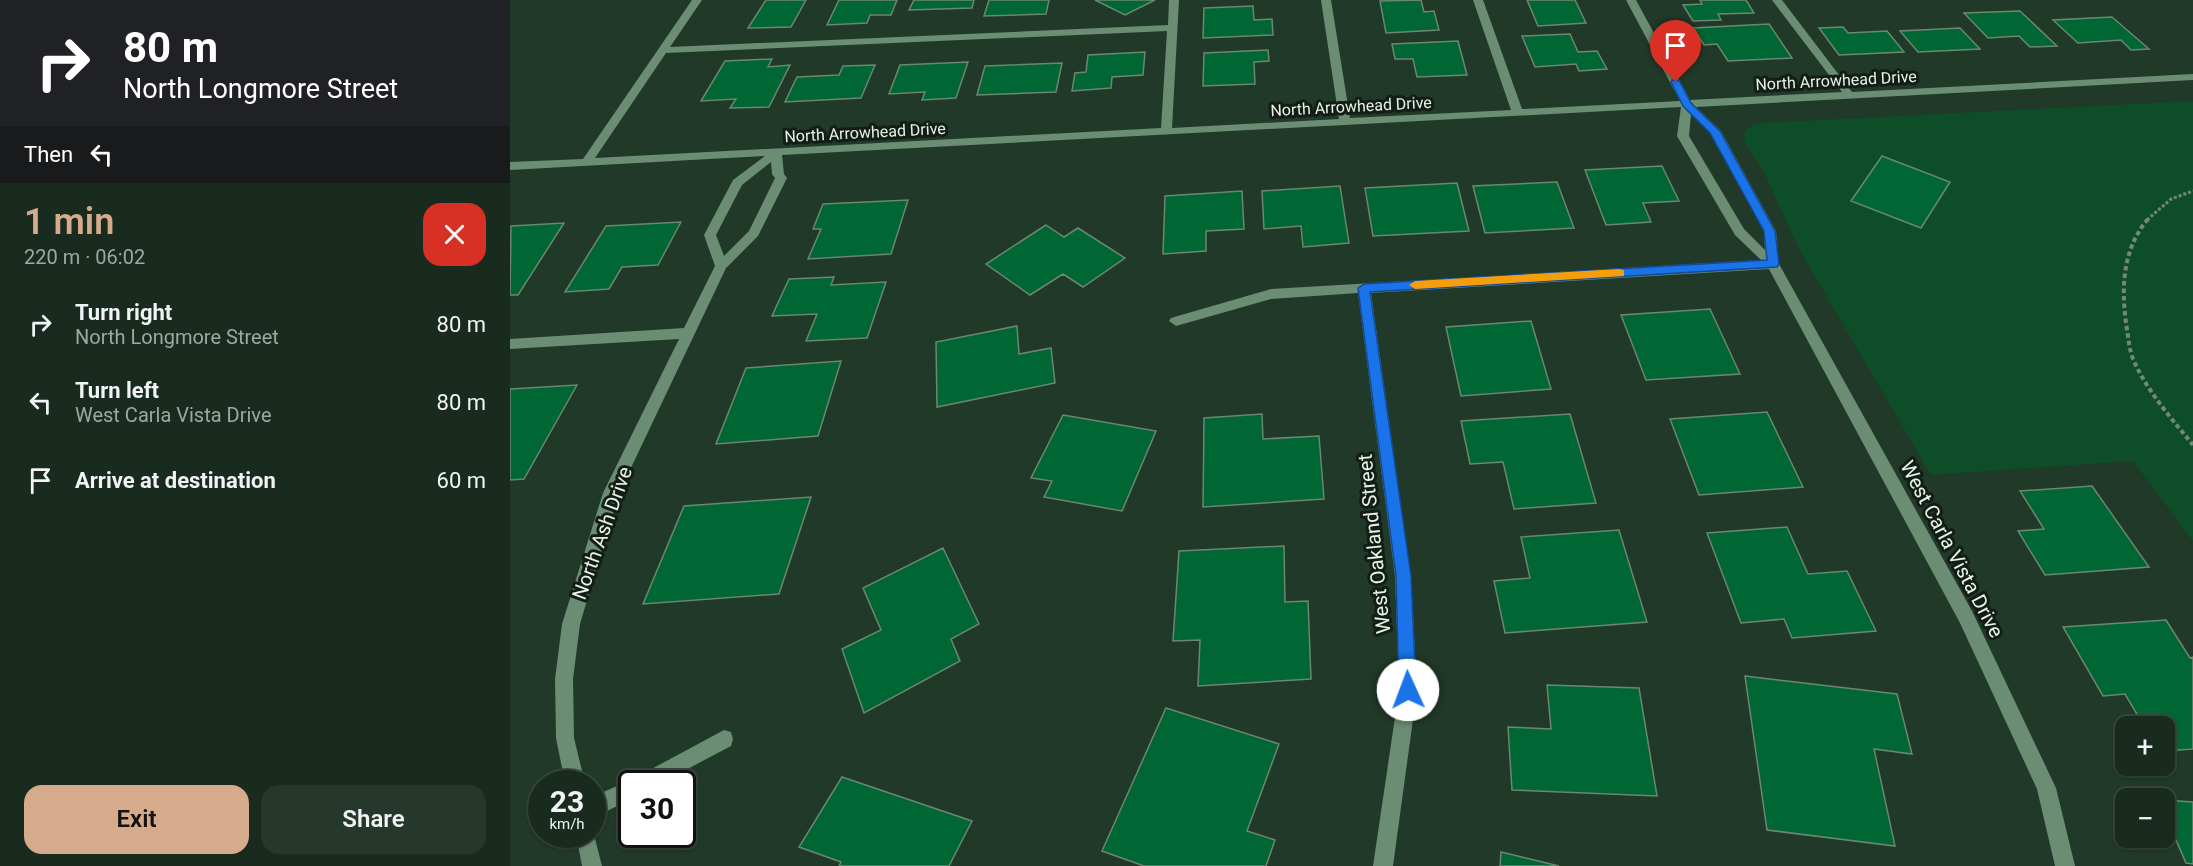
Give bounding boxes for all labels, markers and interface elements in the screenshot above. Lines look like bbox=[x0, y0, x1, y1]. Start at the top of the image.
pin bbox=[1650, 20, 1701, 82]
text: 80 m bbox=[123, 23, 218, 72]
icon: right bbox=[24, 24, 102, 102]
icon: arrive bbox=[1659, 29, 1692, 62]
street label: North Arrowhead Drive bbox=[1755, 67, 1917, 94]
text: North Longmore Street bbox=[123, 73, 398, 105]
street label: North Arrowhead Drive bbox=[1270, 93, 1432, 120]
street label: North Arrowhead Drive bbox=[784, 119, 946, 146]
icon: left bbox=[85, 138, 118, 171]
text: Then bbox=[24, 142, 73, 167]
text: 1 min bbox=[24, 201, 114, 243]
button: close bbox=[423, 203, 486, 266]
text: 220 m · 06:02 bbox=[24, 245, 145, 269]
text: Turn right bbox=[75, 300, 172, 325]
icon: right bbox=[24, 308, 57, 341]
text: 80 m bbox=[437, 312, 486, 337]
text: North Longmore Street bbox=[75, 325, 279, 349]
text: Turn left bbox=[75, 378, 159, 403]
icon: left bbox=[24, 386, 57, 419]
text: 80 m bbox=[437, 390, 486, 415]
text: West Carla Vista Drive bbox=[75, 403, 271, 427]
street label: West Oakland Street bbox=[1353, 453, 1395, 635]
street label: West Carla Vista Drive bbox=[1895, 457, 2009, 641]
street label: North Ash Drive bbox=[567, 463, 637, 603]
icon: arrive bbox=[24, 464, 57, 497]
text: Arrive at destination bbox=[75, 468, 276, 493]
text: 60 m bbox=[437, 468, 486, 493]
position arrow bbox=[1376, 658, 1440, 722]
map controls bbox=[2115, 716, 2175, 848]
button: + bbox=[2115, 716, 2175, 776]
speed limit sign: 30 bbox=[618, 770, 696, 848]
text: 23 bbox=[550, 784, 584, 819]
button: Exit bbox=[24, 785, 249, 854]
button: Share bbox=[261, 785, 486, 854]
button: − bbox=[2115, 788, 2175, 848]
text: km/h bbox=[549, 815, 585, 833]

